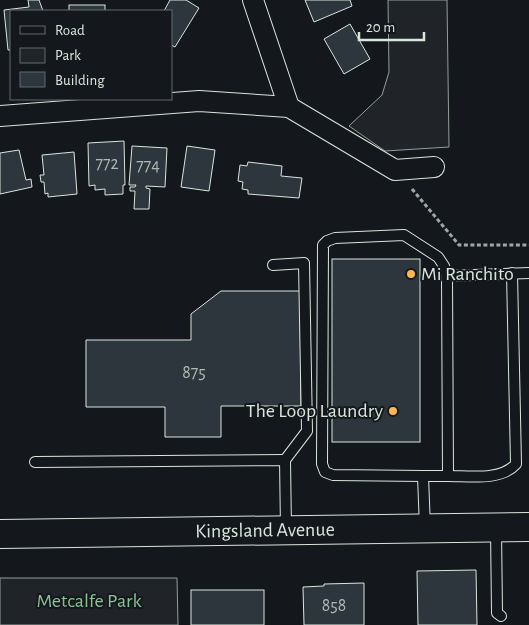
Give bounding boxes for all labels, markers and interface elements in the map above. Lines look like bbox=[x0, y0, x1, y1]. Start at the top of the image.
legend bbox=[10, 10, 172, 100]
scale bar bbox=[359, 10, 424, 42]
text: 20 m bbox=[366, 20, 395, 35]
text: Road bbox=[55, 23, 85, 38]
text: Park bbox=[55, 48, 81, 63]
text: Building bbox=[55, 73, 105, 88]
house number: 772 bbox=[95, 155, 119, 173]
house number: 774 bbox=[136, 157, 160, 175]
place label: Mi Ranchito bbox=[421, 264, 514, 284]
marker: Mi Ranchito bbox=[405, 268, 417, 280]
house number: 875 bbox=[182, 364, 206, 382]
place label: The Loop Laundry bbox=[246, 401, 383, 421]
marker: The Loop Laundry bbox=[387, 405, 399, 417]
street label: Kingsland Avenue bbox=[195, 520, 335, 541]
park label: Metcalfe Park bbox=[36, 591, 142, 611]
house number: 858 bbox=[322, 597, 346, 615]

